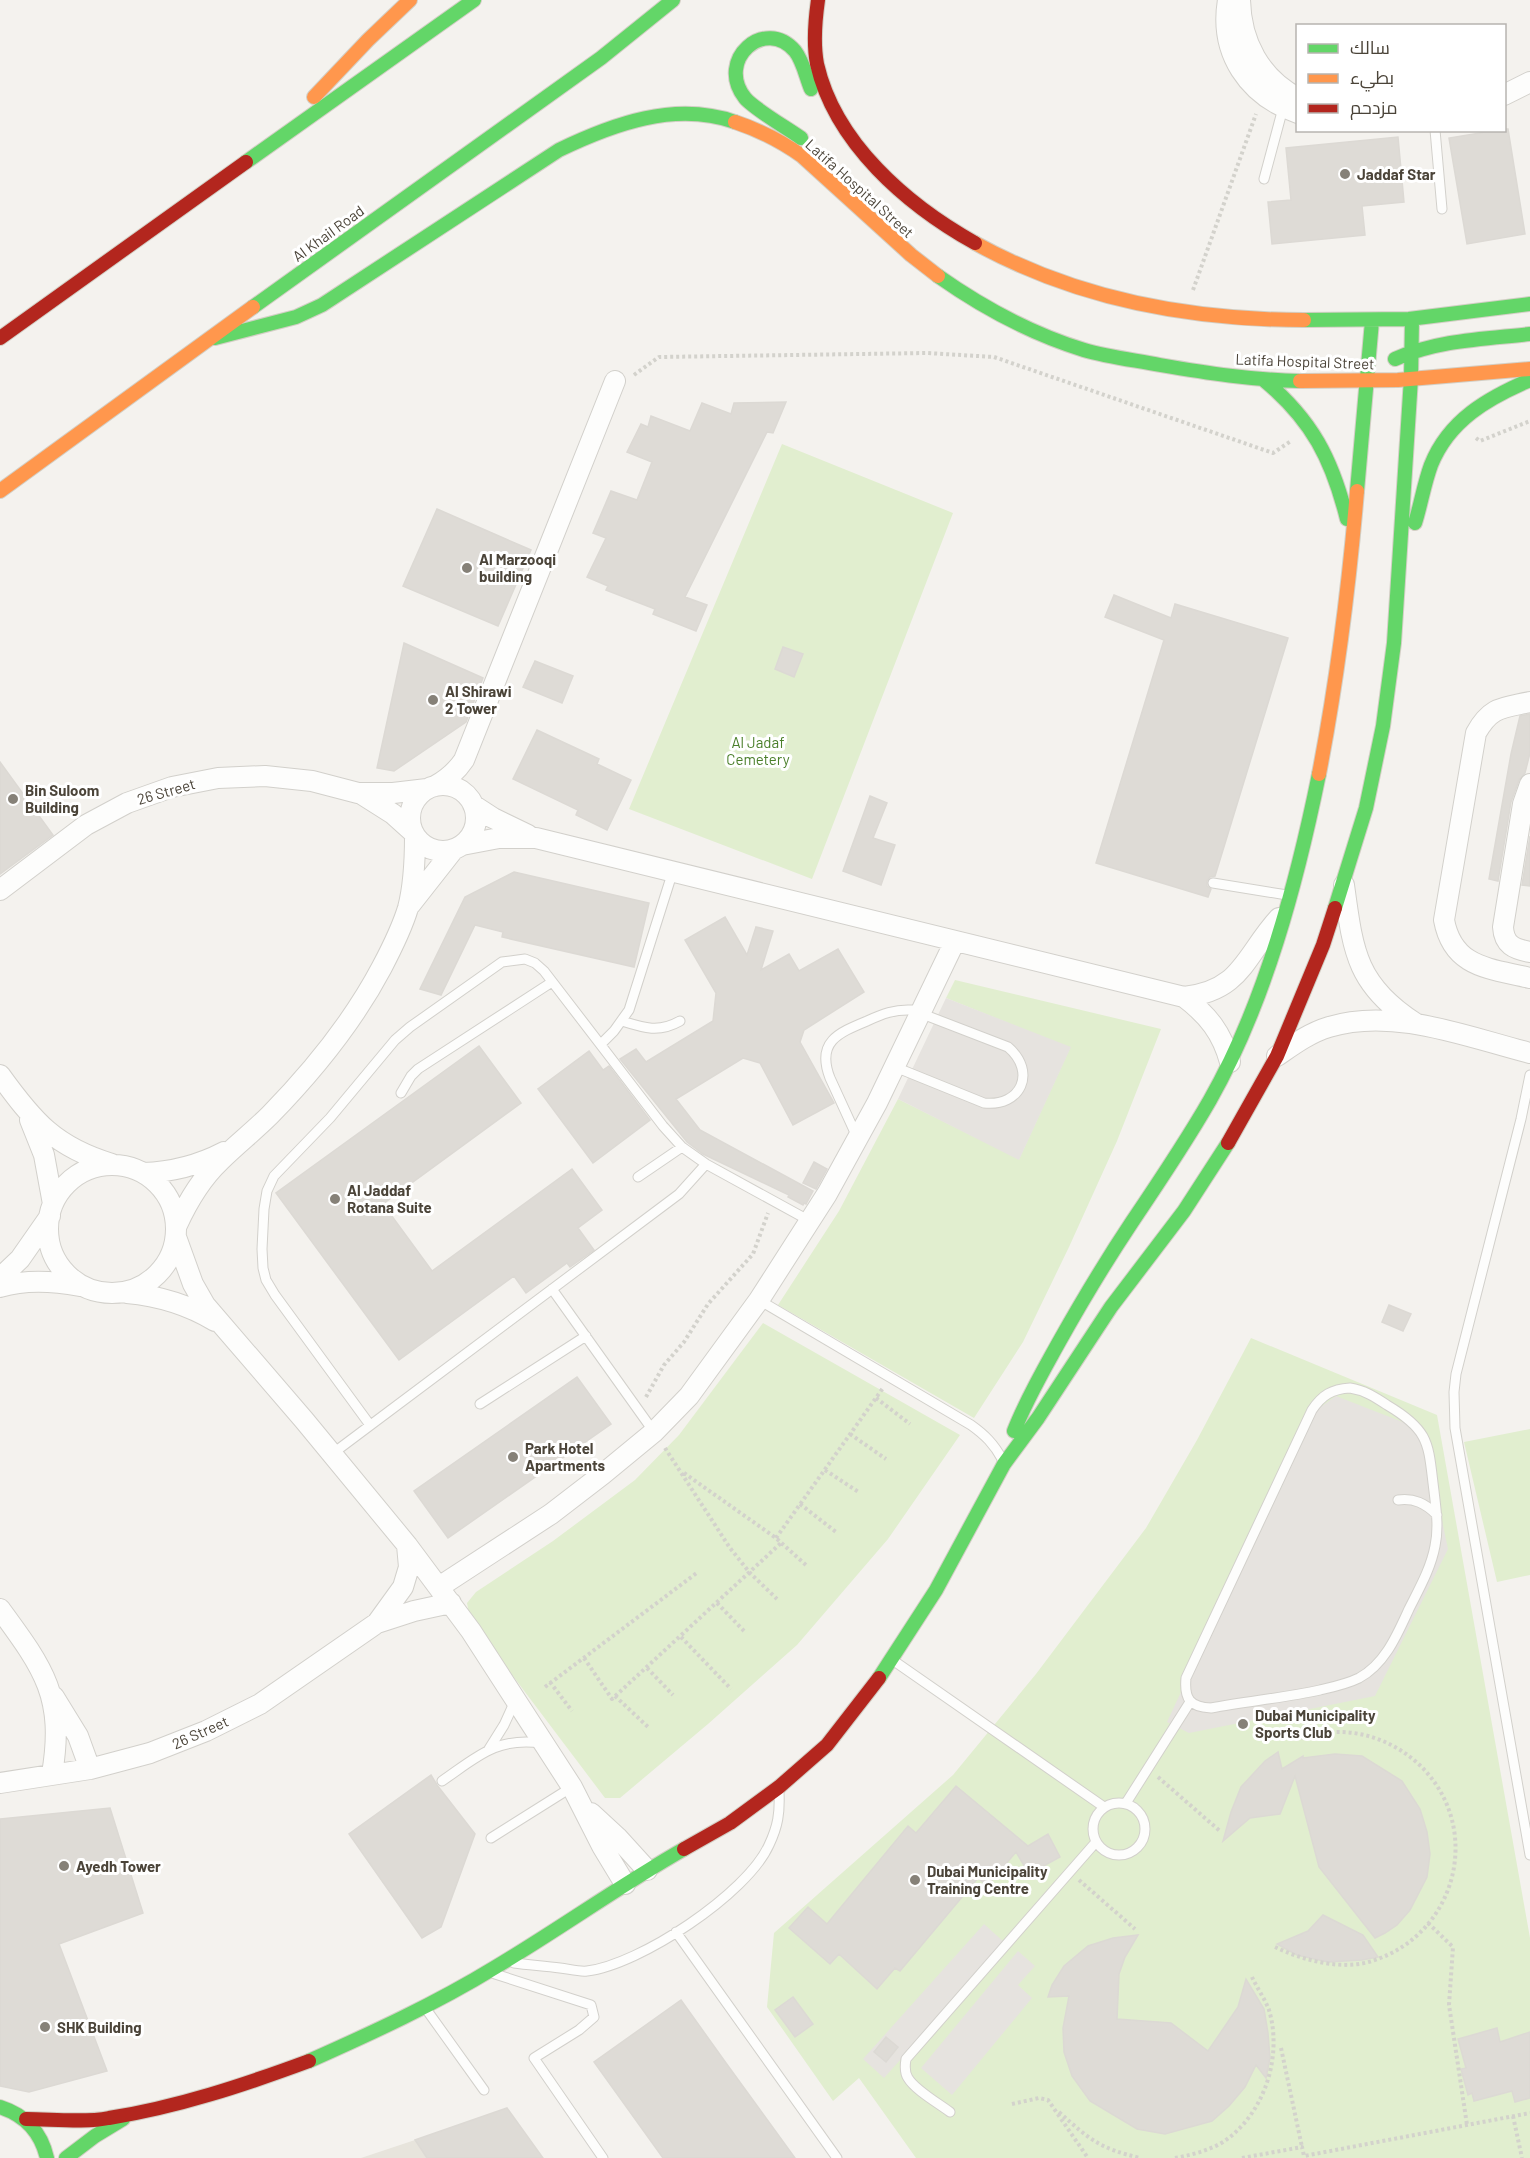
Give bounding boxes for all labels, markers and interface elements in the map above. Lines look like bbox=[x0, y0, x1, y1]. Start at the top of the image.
legend bbox=[1296, 24, 1506, 132]
text: سالك bbox=[1350, 36, 1390, 58]
text: بطيء bbox=[1350, 66, 1394, 92]
text: مزدحم bbox=[1350, 96, 1398, 120]
street label: Latifa Hospital Street bbox=[802, 135, 918, 241]
place label: Jaddaf Star bbox=[1357, 165, 1436, 183]
marker: Jaddaf Star bbox=[1338, 167, 1352, 181]
street label: Al Khail Road bbox=[289, 201, 367, 265]
street label: Latifa Hospital Street bbox=[1235, 350, 1375, 372]
place label: Al Marzooqi building bbox=[479, 550, 556, 585]
marker: Al Marzooqi building bbox=[460, 561, 474, 575]
place label: Al Shirawi 2 Tower bbox=[445, 682, 512, 717]
marker: Al Shirawi 2 Tower bbox=[426, 693, 440, 707]
park label: Al Jadaf Cemetery bbox=[726, 733, 790, 768]
street label: 26 Street bbox=[135, 774, 197, 808]
place label: Bin Suloom Building bbox=[25, 781, 99, 816]
marker: Bin Suloom Building bbox=[6, 792, 20, 806]
place label: Al Jaddaf Rotana Suite bbox=[347, 1181, 432, 1216]
marker: Al Jaddaf Rotana Suite bbox=[328, 1192, 342, 1206]
place label: Park Hotel Apartments bbox=[525, 1439, 606, 1474]
marker: Park Hotel Apartments bbox=[506, 1450, 520, 1464]
place label: Dubai Municipality Sports Club bbox=[1255, 1706, 1376, 1741]
street label: 26 Street bbox=[169, 1712, 231, 1752]
marker: Dubai Municipality Sports Club bbox=[1236, 1717, 1250, 1731]
place label: Ayedh Tower bbox=[76, 1857, 161, 1875]
marker: Ayedh Tower bbox=[57, 1859, 71, 1873]
place label: Dubai Municipality Training Centre bbox=[927, 1862, 1048, 1897]
marker: Dubai Municipality Training Centre bbox=[908, 1873, 922, 1887]
place label: SHK Building bbox=[57, 2018, 141, 2036]
marker: SHK Building bbox=[38, 2020, 52, 2034]

